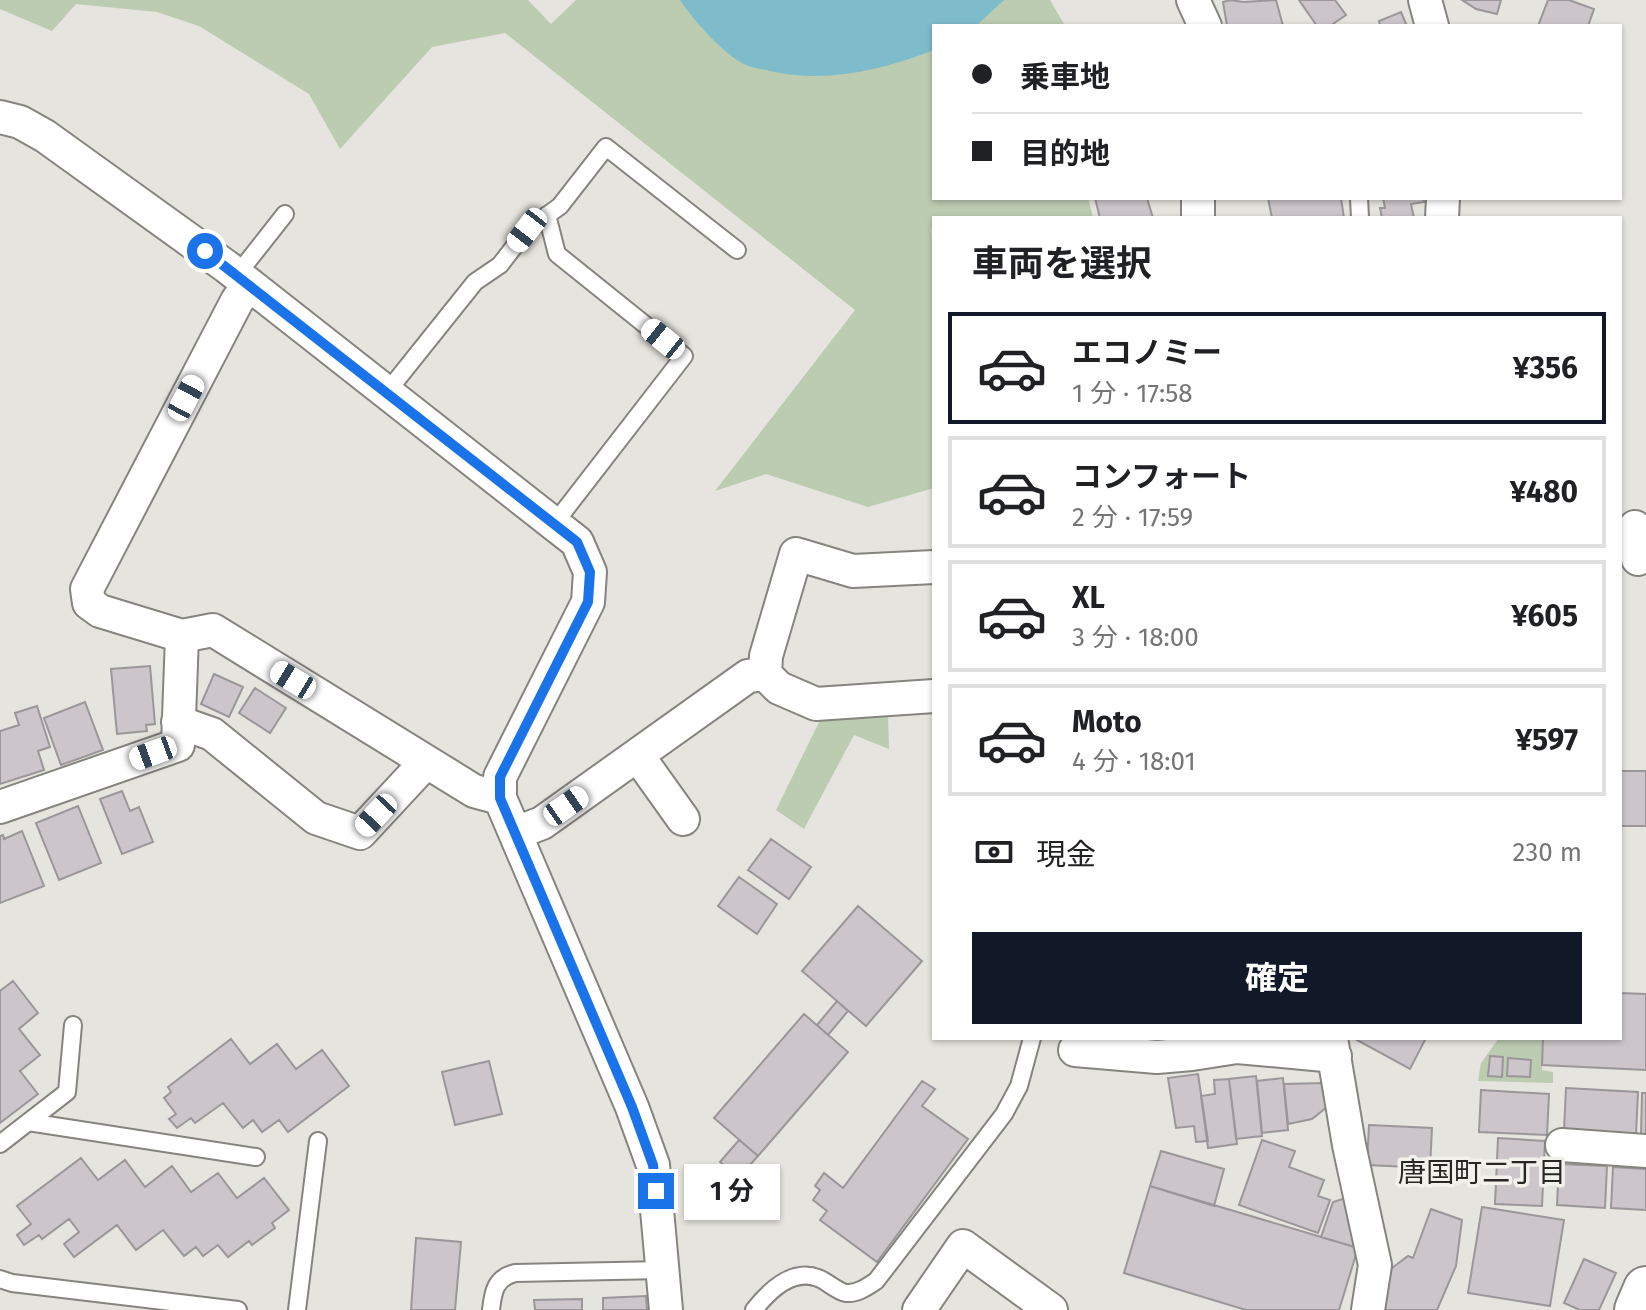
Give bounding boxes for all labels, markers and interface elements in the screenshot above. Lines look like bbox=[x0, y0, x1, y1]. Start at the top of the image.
text: 乗車地 bbox=[1020, 59, 1110, 95]
text: 目的地 bbox=[1020, 136, 1110, 172]
car bbox=[503, 204, 551, 256]
route start bbox=[187, 233, 223, 269]
text: 車両を選択 bbox=[972, 242, 1152, 286]
car bbox=[637, 315, 689, 363]
icon: car bbox=[976, 332, 1048, 404]
text: エコノミー bbox=[1072, 335, 1222, 371]
text: ¥356 bbox=[1513, 350, 1578, 386]
car bbox=[164, 371, 208, 425]
text: 1 分 · 17:58 bbox=[1072, 378, 1193, 409]
icon: car bbox=[976, 456, 1048, 528]
text: コンフォート bbox=[1072, 459, 1251, 495]
text: ¥480 bbox=[1510, 474, 1578, 510]
text: 2 分 · 17:59 bbox=[1072, 502, 1193, 533]
icon: car bbox=[976, 580, 1048, 652]
text: XL bbox=[1072, 580, 1105, 616]
text: ¥605 bbox=[1511, 598, 1578, 634]
text: 3 分 · 18:00 bbox=[1072, 622, 1199, 653]
car bbox=[266, 657, 320, 703]
icon: car bbox=[976, 704, 1048, 776]
text: Moto bbox=[1072, 704, 1142, 740]
text: ¥597 bbox=[1515, 722, 1578, 758]
car bbox=[126, 734, 180, 772]
text: 4 分 · 18:01 bbox=[1072, 746, 1196, 777]
car bbox=[539, 782, 593, 830]
car bbox=[351, 789, 401, 841]
icon: cash bbox=[972, 830, 1016, 874]
text: 現金 bbox=[1036, 837, 1096, 873]
text: 230 m bbox=[1513, 837, 1582, 868]
button: 確定 bbox=[972, 932, 1582, 1024]
district label: 唐国町二丁目 bbox=[1398, 1156, 1566, 1189]
callout: 1 分 bbox=[684, 1163, 780, 1219]
route end bbox=[638, 1173, 674, 1209]
text: 1 分 bbox=[710, 1176, 754, 1207]

